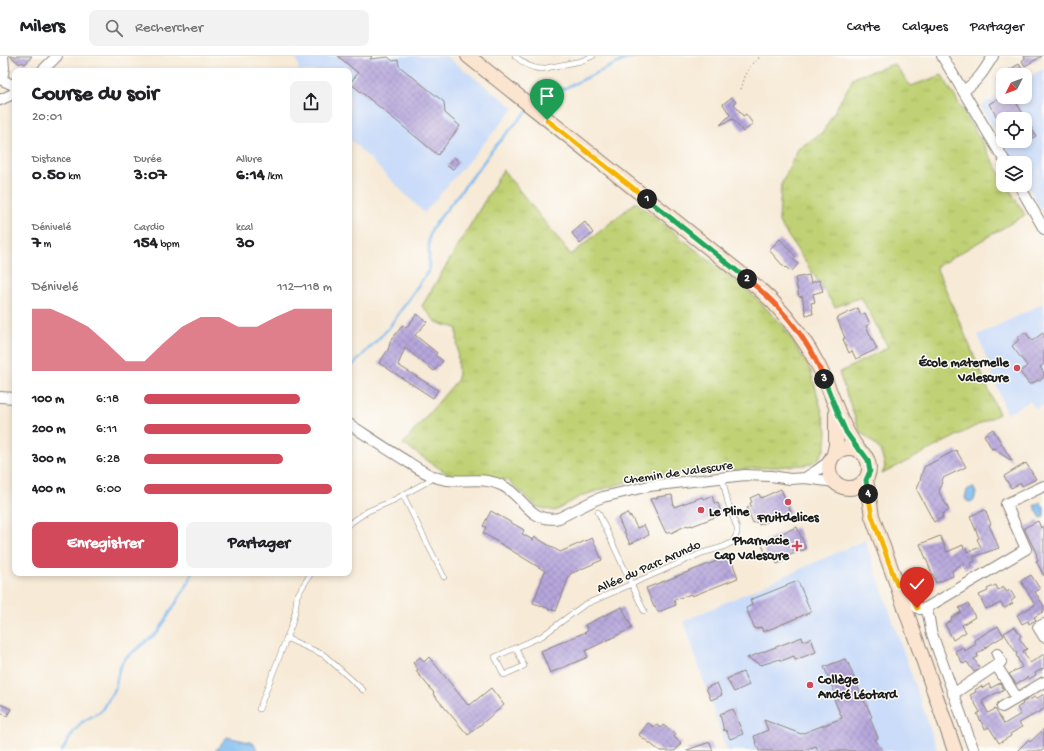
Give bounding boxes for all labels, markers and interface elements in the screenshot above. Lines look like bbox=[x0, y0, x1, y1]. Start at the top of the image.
search box bbox=[89, 10, 369, 46]
text: Milers bbox=[20, 16, 65, 39]
icon: search bbox=[103, 17, 125, 39]
text: Rechercher bbox=[135, 19, 203, 37]
text: Carte bbox=[847, 19, 880, 36]
text: Calques bbox=[902, 19, 948, 36]
text: Partager bbox=[970, 19, 1024, 36]
north arrow bbox=[996, 68, 1032, 104]
map controls bbox=[996, 68, 1032, 192]
pin bbox=[530, 79, 564, 120]
button: share bbox=[290, 81, 332, 123]
text: Course du soir bbox=[32, 82, 159, 108]
icon: arrive bbox=[536, 85, 558, 107]
text: 20:01 bbox=[32, 110, 62, 125]
button: locate bbox=[996, 112, 1032, 148]
text: Distance bbox=[32, 154, 71, 166]
text: Durée bbox=[134, 154, 162, 166]
text: Allure bbox=[236, 154, 262, 166]
button: layers bbox=[996, 156, 1032, 192]
text: 0.50 bbox=[32, 166, 66, 186]
text: 3:07 bbox=[134, 166, 167, 186]
text: 6:14 bbox=[236, 166, 265, 186]
text: km bbox=[66, 171, 81, 183]
text: /km bbox=[265, 171, 283, 183]
pin: 1 bbox=[637, 189, 657, 209]
text: 1 bbox=[645, 193, 649, 205]
text: Dénivelé bbox=[32, 222, 71, 234]
text: Cardio bbox=[134, 222, 165, 234]
text: kcal bbox=[236, 222, 253, 234]
text: 7 bbox=[32, 234, 41, 254]
text: 154 bbox=[134, 234, 158, 254]
text: 30 bbox=[236, 234, 254, 254]
text: m bbox=[41, 239, 51, 251]
text: bpm bbox=[158, 239, 180, 251]
pin: 2 bbox=[737, 269, 757, 289]
text: 2 bbox=[744, 273, 750, 285]
text: Dénivelé bbox=[32, 280, 78, 295]
text: 112–118 m bbox=[277, 280, 332, 295]
place label: École maternelle Valescure bbox=[919, 355, 1010, 386]
marker: École maternelle Valescure bbox=[1012, 363, 1022, 373]
pin: 3 bbox=[814, 369, 834, 389]
text: 3 bbox=[821, 373, 827, 385]
text: 100 m bbox=[32, 392, 64, 407]
text: 6:18 bbox=[96, 392, 119, 407]
text: 200 m bbox=[32, 422, 65, 437]
text: 6:11 bbox=[96, 422, 117, 437]
text: 300 m bbox=[32, 452, 66, 467]
text: 6:28 bbox=[96, 452, 120, 467]
street label: Chemin de Valescure bbox=[623, 458, 734, 489]
text: 400 m bbox=[32, 482, 65, 497]
text: 6:00 bbox=[96, 482, 121, 497]
pin: 4 bbox=[858, 484, 878, 504]
text: 4 bbox=[865, 488, 871, 500]
marker: Fruitdelices bbox=[783, 497, 793, 507]
marker: Le Pline bbox=[696, 505, 706, 515]
place label: Le Pline bbox=[709, 505, 751, 520]
place label: Fruitdelices bbox=[756, 511, 820, 526]
button: Enregistrer bbox=[32, 522, 178, 568]
button: Partager bbox=[186, 522, 332, 568]
place label: Pharmacie Cap Valescure bbox=[714, 534, 790, 565]
street label: Allée du Parc Arundo bbox=[595, 538, 703, 597]
marker: Pharmacie Cap Valescure bbox=[792, 541, 802, 551]
pin bbox=[900, 567, 934, 608]
icon: check bbox=[906, 573, 928, 595]
place label: Collège André Léotard bbox=[817, 673, 898, 703]
marker: Collège André Léotard bbox=[805, 680, 815, 690]

